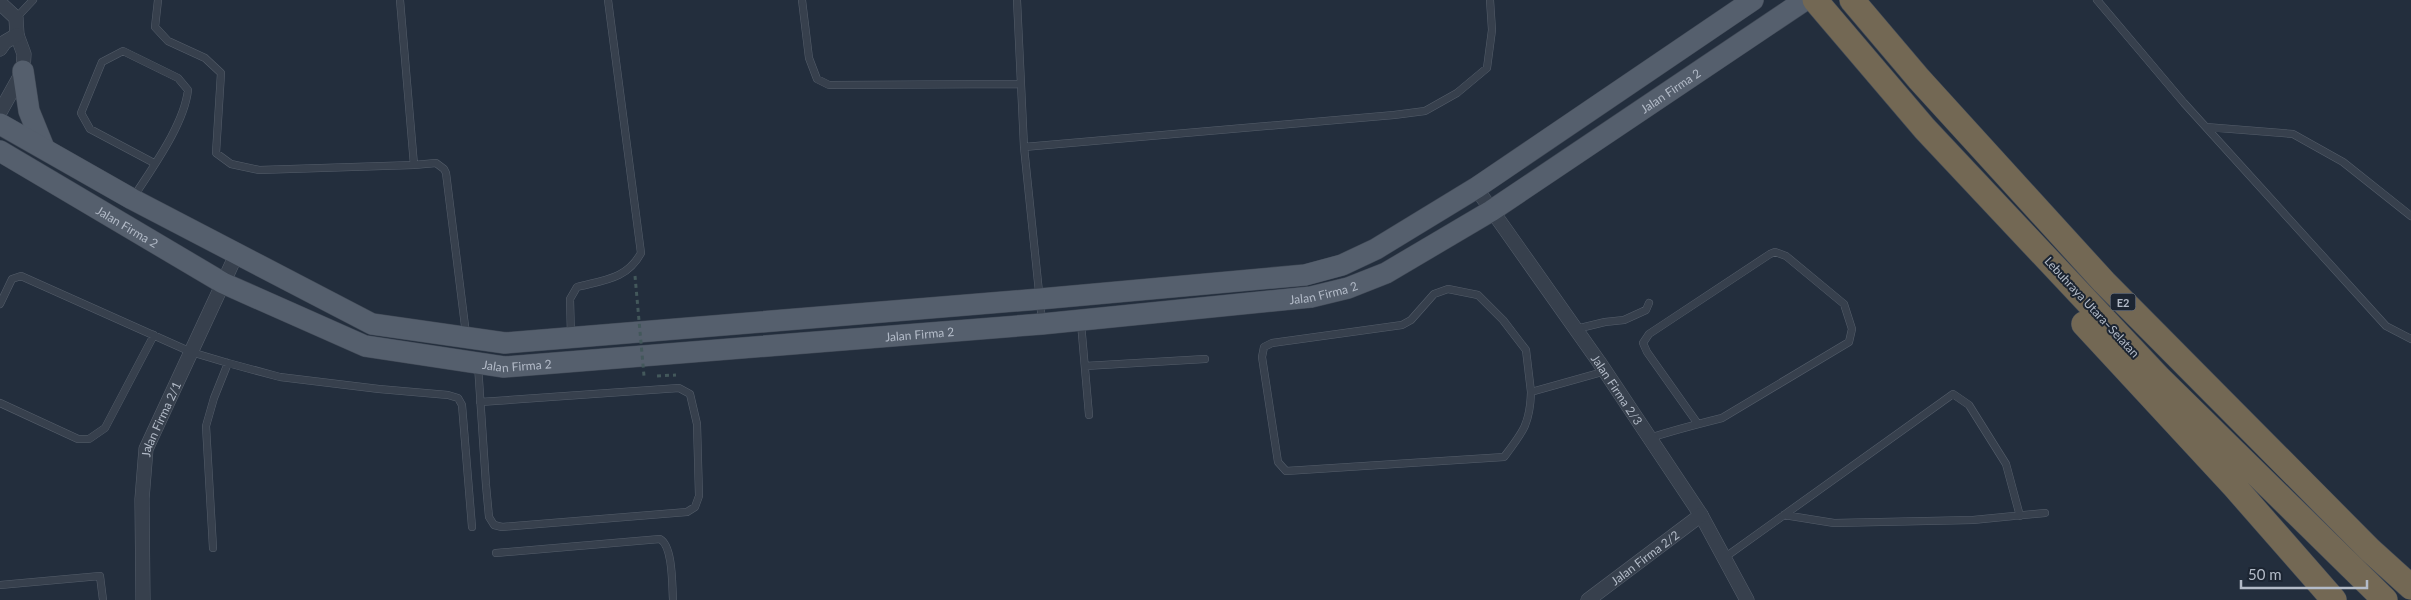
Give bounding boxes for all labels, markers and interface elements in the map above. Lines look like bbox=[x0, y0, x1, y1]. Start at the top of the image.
street label: Jalan Firma 2 bbox=[1637, 65, 1703, 116]
street label: Jalan Firma 2 bbox=[94, 202, 161, 251]
street label: Lebuhraya Utara–Selatan bbox=[2041, 254, 2143, 360]
street label: Jalan Firma 2 bbox=[1289, 278, 1360, 307]
road number: E2 bbox=[2110, 294, 2136, 310]
street label: Jalan Firma 2 bbox=[884, 324, 955, 344]
street label: Jalan Firma 2/3 bbox=[1588, 351, 1646, 428]
street label: Jalan Firma 2 bbox=[481, 356, 552, 375]
street label: Jalan Firma 2/1 bbox=[138, 379, 184, 458]
street label: Jalan Firma 2/2 bbox=[1608, 527, 1682, 588]
scale bar bbox=[2241, 558, 2367, 590]
text: 50 m bbox=[2248, 565, 2282, 583]

